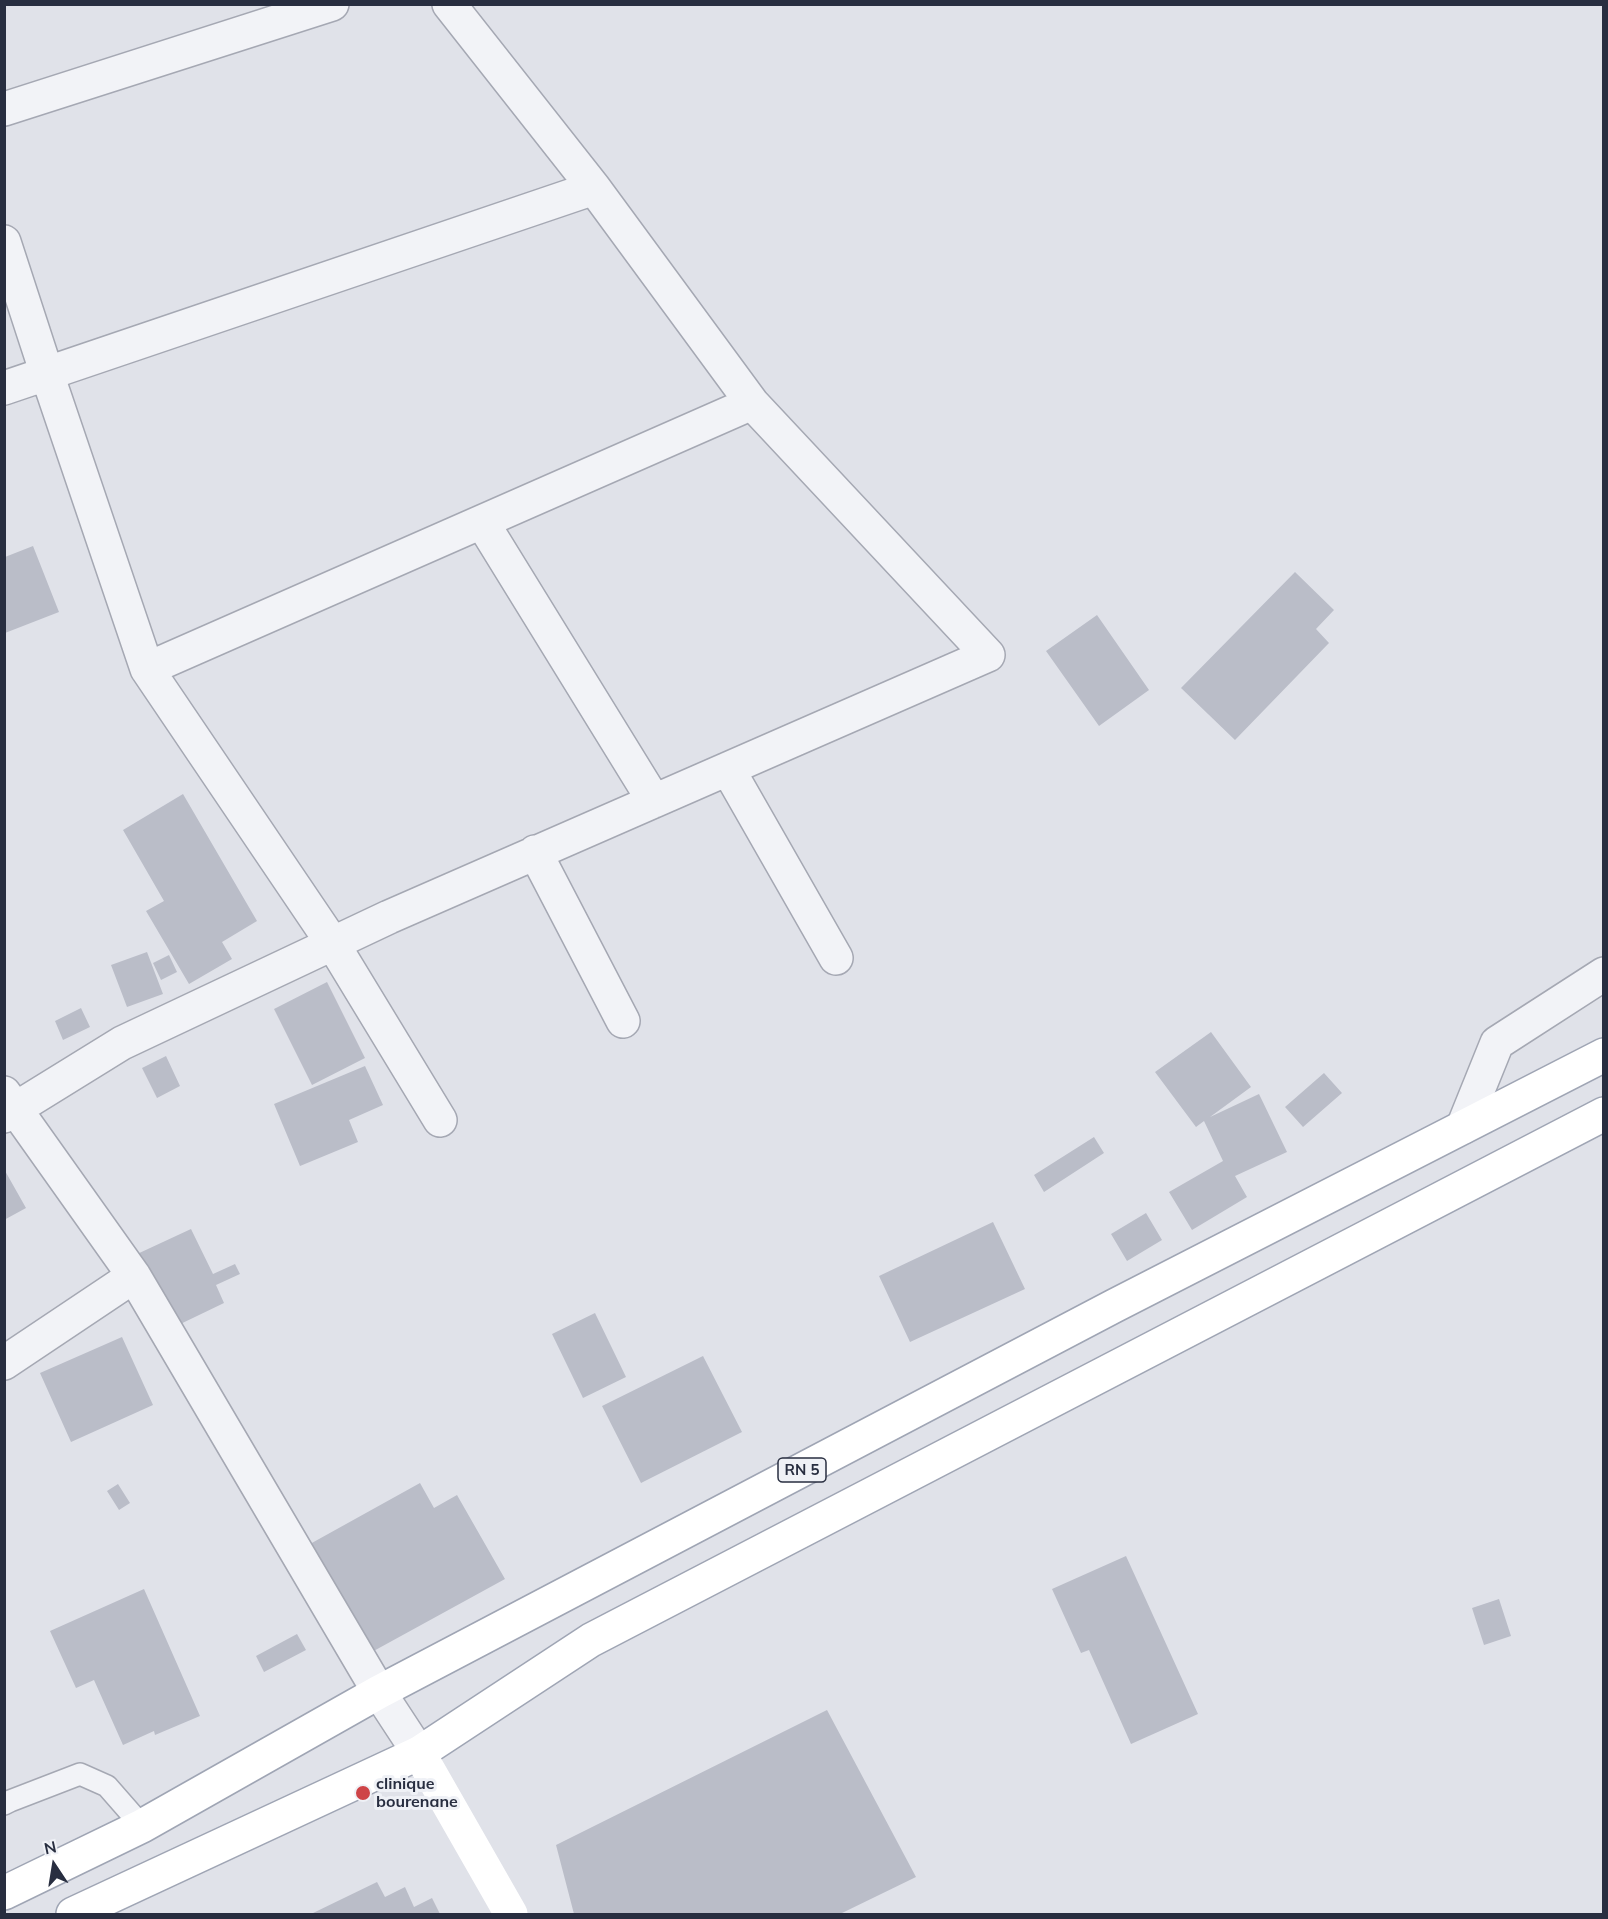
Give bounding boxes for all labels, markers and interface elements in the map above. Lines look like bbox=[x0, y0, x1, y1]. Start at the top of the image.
road number: RN 5 bbox=[778, 1458, 826, 1482]
place label: clinique bourenane bbox=[376, 1774, 458, 1812]
marker: clinique bourenane bbox=[354, 1784, 372, 1802]
north arrow bbox=[24, 1835, 84, 1895]
text: N bbox=[42, 1836, 58, 1858]

